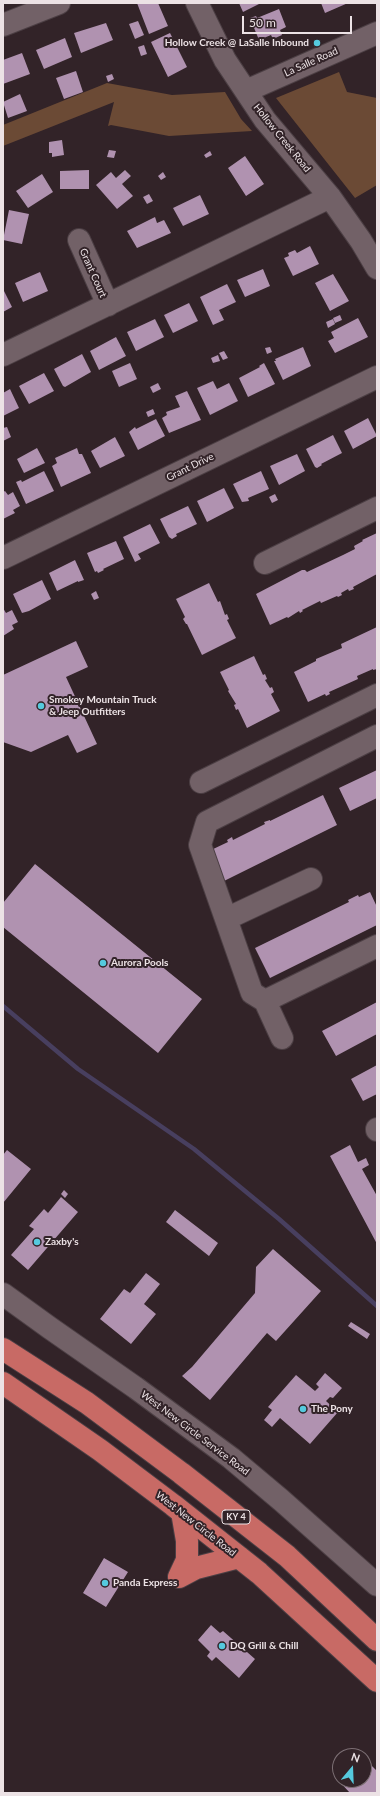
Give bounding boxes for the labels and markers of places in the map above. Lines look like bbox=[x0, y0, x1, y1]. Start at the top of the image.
place label: Hollow Creek @ LaSalle Inbound bbox=[165, 37, 309, 49]
marker: Hollow Creek @ LaSalle Inbound bbox=[312, 38, 322, 48]
place label: Smokey Mountain Truck & Jeep Outfitters bbox=[49, 694, 157, 718]
marker: Smokey Mountain Truck & Jeep Outfitters bbox=[36, 701, 46, 711]
place label: Aurora Pools bbox=[111, 957, 168, 969]
marker: Aurora Pools bbox=[98, 958, 108, 968]
place label: Zaxby's bbox=[45, 1236, 79, 1248]
marker: Zaxby's bbox=[32, 1237, 42, 1247]
place label: The Pony bbox=[311, 1403, 353, 1415]
marker: The Pony bbox=[298, 1404, 308, 1414]
place label: Panda Express bbox=[113, 1577, 177, 1589]
marker: Panda Express bbox=[100, 1578, 110, 1588]
place label: DQ Grill & Chill bbox=[230, 1640, 298, 1652]
marker: DQ Grill & Chill bbox=[217, 1641, 227, 1651]

